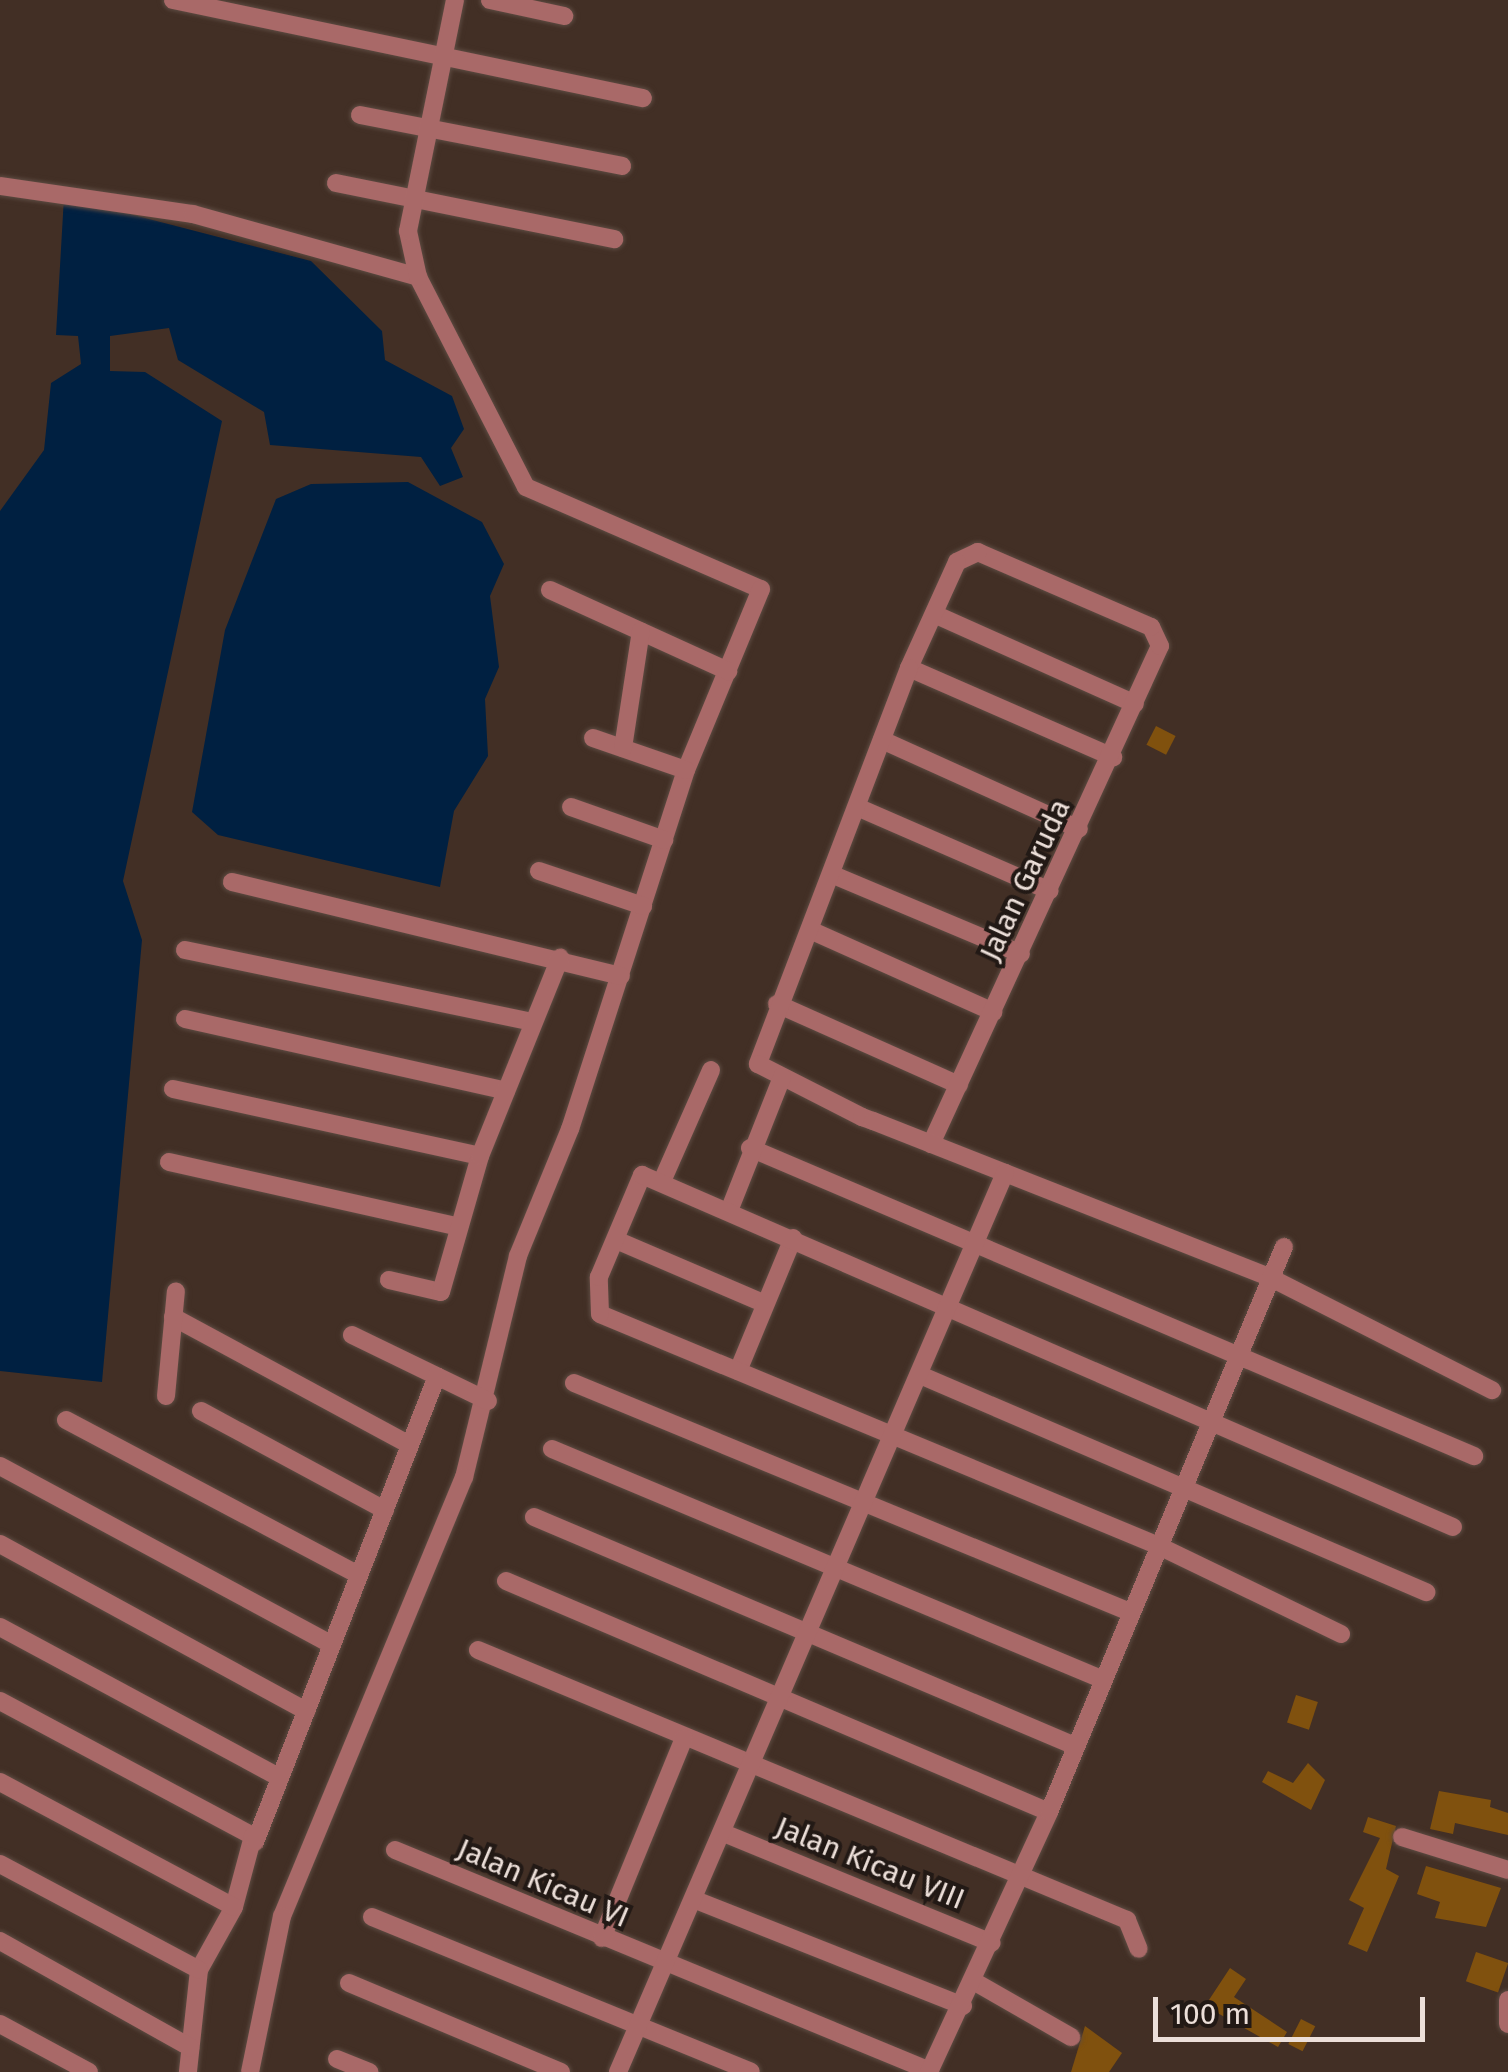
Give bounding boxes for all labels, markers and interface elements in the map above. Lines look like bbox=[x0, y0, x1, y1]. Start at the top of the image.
street label: Jalan Garuda bbox=[972, 793, 1078, 967]
street label: Jalan Kicau VIII bbox=[770, 1809, 970, 1917]
street label: Jalan Kicau VI bbox=[452, 1831, 634, 1935]
scale bar bbox=[1158, 1977, 1430, 2039]
text: 100 m bbox=[1170, 1996, 1250, 2032]

